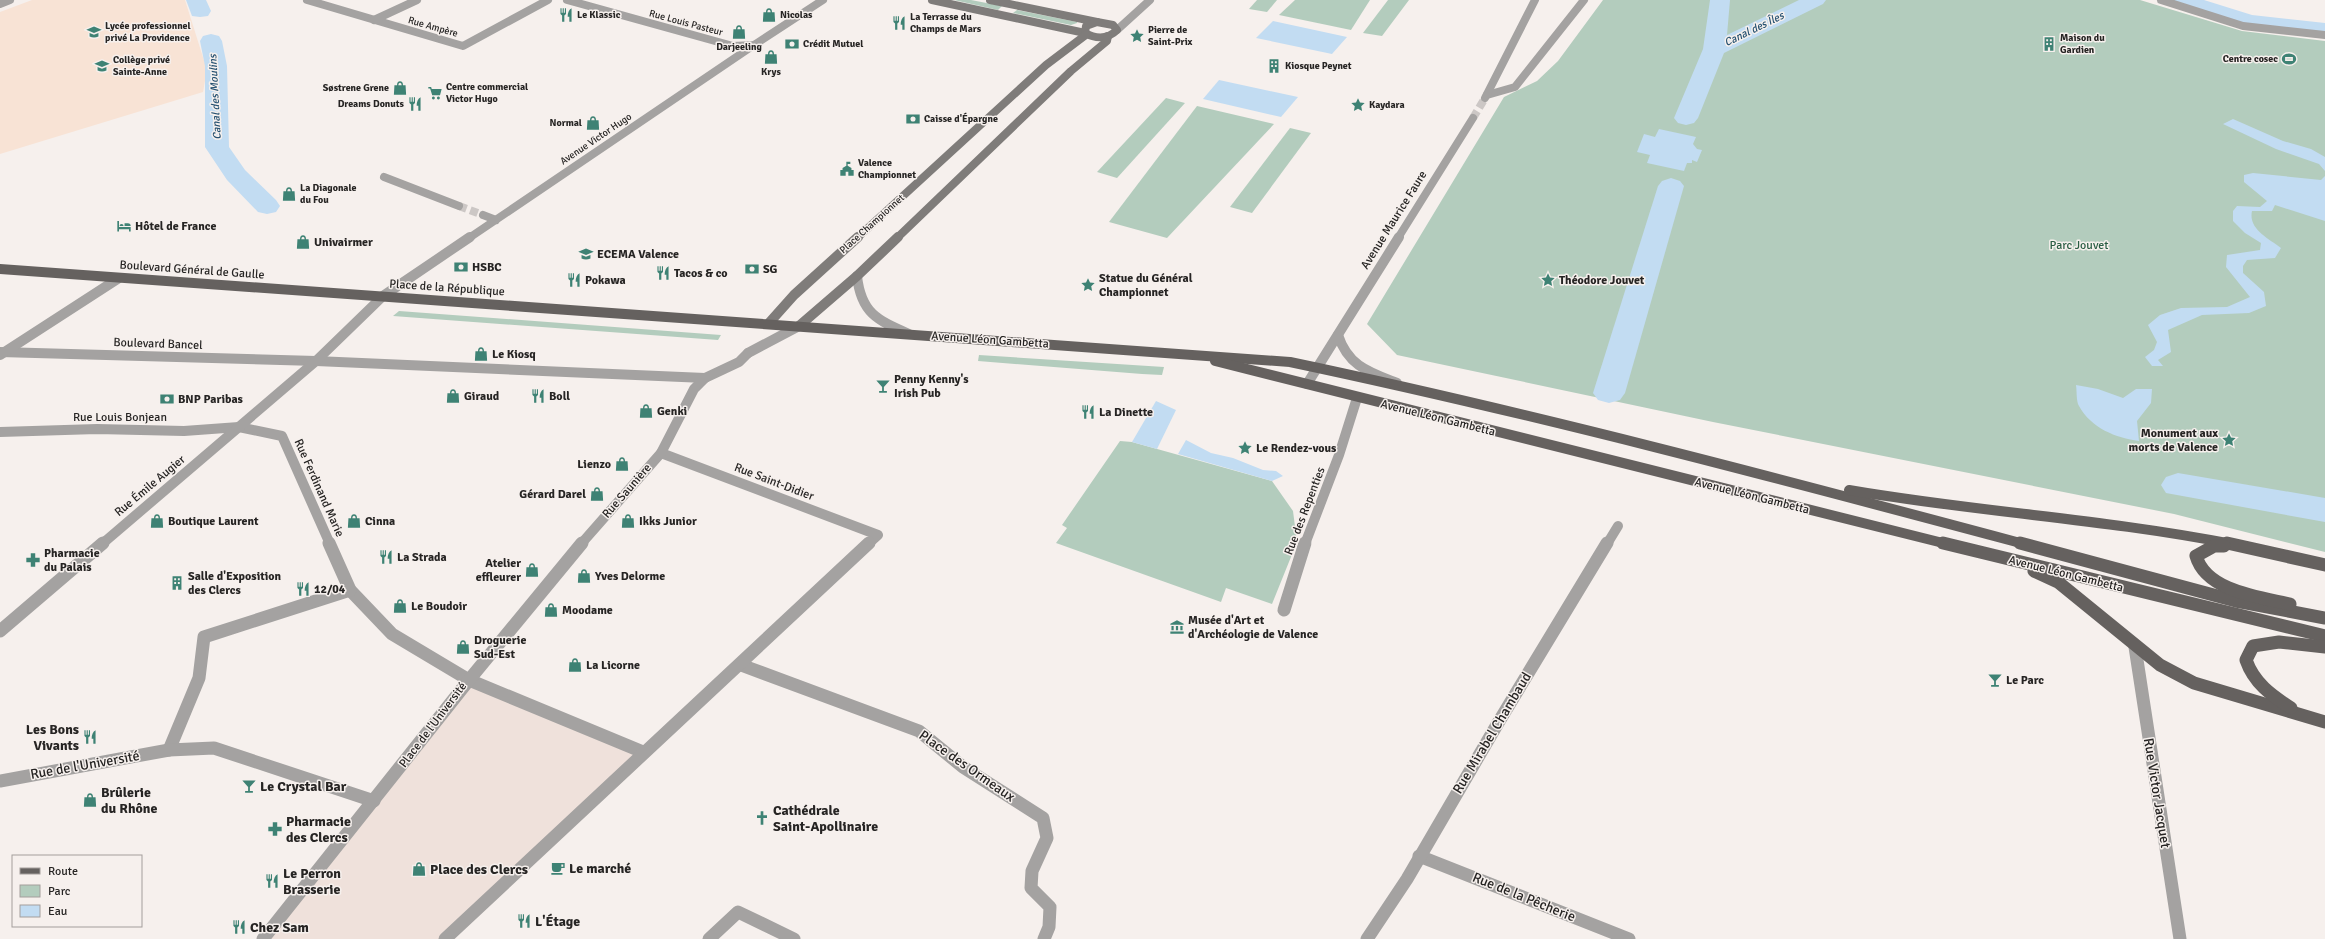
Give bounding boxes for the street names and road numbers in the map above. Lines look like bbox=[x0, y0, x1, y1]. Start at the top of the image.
street label: Rue Louis Pasteur bbox=[648, 7, 724, 39]
street label: Rue Ampère bbox=[407, 14, 459, 40]
street label: Avenue Victor Hugo bbox=[558, 111, 634, 167]
street label: Avenue Maurice Faure bbox=[1358, 168, 1430, 272]
street label: Place Championnet bbox=[837, 192, 907, 256]
street label: Boulevard Général de Gaulle bbox=[119, 257, 265, 283]
street label: Place de la République bbox=[389, 276, 505, 300]
street label: Avenue Léon Gambetta bbox=[931, 328, 1049, 352]
street label: Boulevard Bancel bbox=[113, 335, 203, 353]
street label: Avenue Léon Gambetta bbox=[1379, 396, 1497, 440]
street label: Rue Louis Bonjean bbox=[73, 410, 167, 425]
street label: Rue Ferdinand Marie bbox=[291, 437, 347, 539]
street label: Rue Émile Augier bbox=[112, 452, 189, 520]
street label: Rue Saint-Didier bbox=[732, 460, 816, 504]
street label: Rue Saunière bbox=[599, 461, 655, 521]
street label: Rue des Repenties bbox=[1281, 465, 1329, 557]
street label: Avenue Léon Gambetta bbox=[1693, 474, 1811, 518]
street label: Avenue Léon Gambetta bbox=[2007, 552, 2125, 596]
street label: Rue Mirabel Chambaud bbox=[1449, 669, 1535, 797]
street label: Place de l'Université bbox=[396, 679, 470, 771]
street label: Place des Ormeaux bbox=[916, 727, 1019, 806]
street label: Rue Victor Jacquet bbox=[2140, 737, 2174, 849]
street label: Rue de l'Université bbox=[29, 747, 141, 783]
street label: Rue de la Pêcherie bbox=[1470, 869, 1578, 925]

